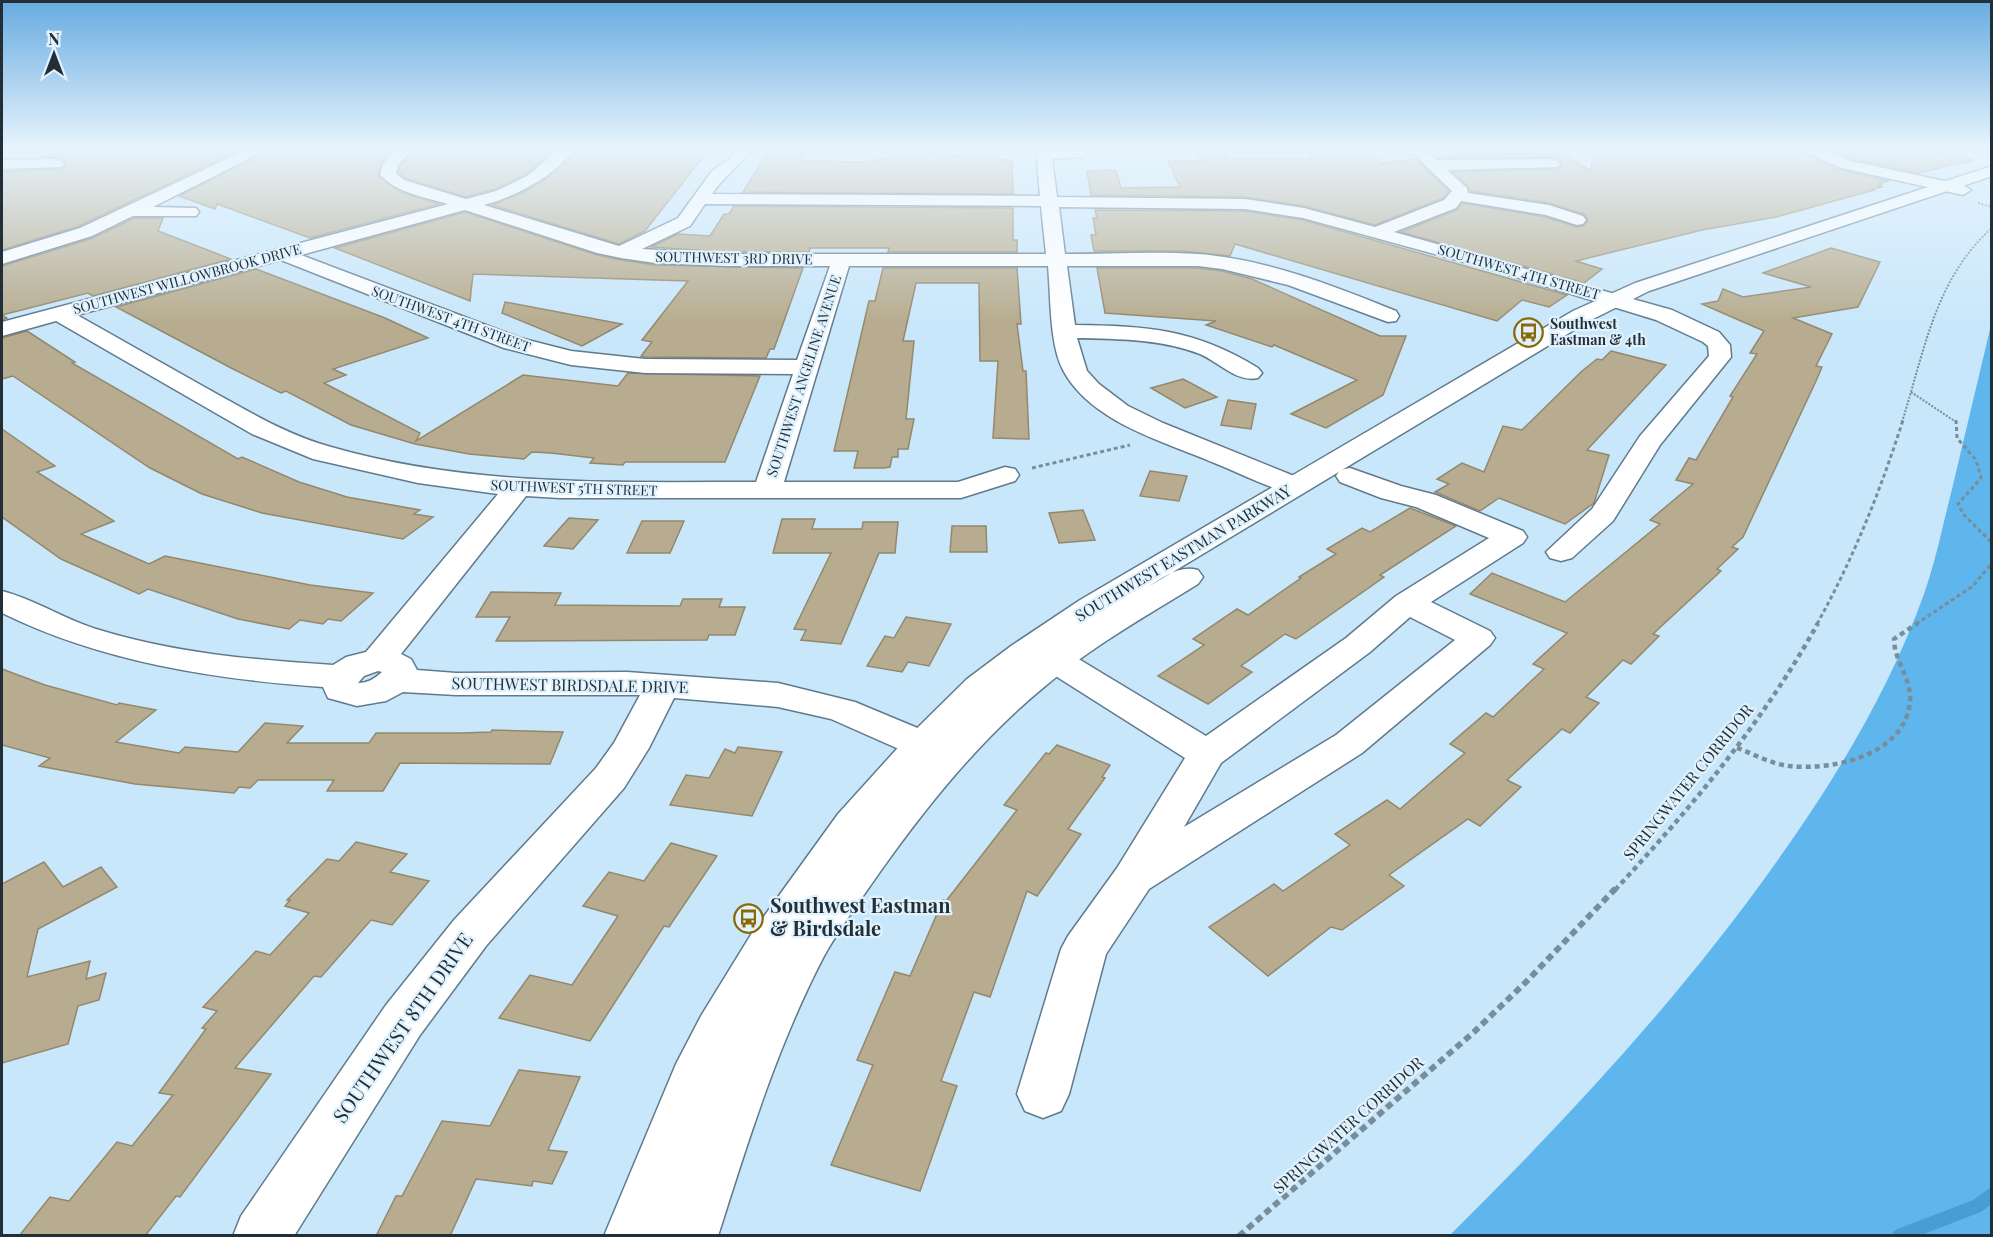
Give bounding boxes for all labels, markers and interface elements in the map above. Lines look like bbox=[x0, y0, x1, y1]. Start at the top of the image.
north arrow bbox=[24, 24, 84, 84]
text: N bbox=[48, 28, 60, 49]
street label: SOUTHWEST WILLOWBROOK DRIVE bbox=[71, 239, 303, 318]
street label: SOUTHWEST 4TH STREET bbox=[1436, 239, 1603, 304]
street label: SOUTHWEST 3RD DRIVE bbox=[655, 247, 813, 268]
street label: SOUTHWEST ANGELINE AVENUE bbox=[762, 272, 845, 479]
street label: SOUTHWEST 4TH STREET bbox=[369, 281, 534, 356]
place label: Southwest Eastman & 4th bbox=[1550, 314, 1646, 349]
bus stop icon: Southwest Eastman & 4th bbox=[1513, 316, 1545, 348]
street label: SOUTHWEST 5TH STREET bbox=[490, 475, 658, 500]
street label: SOUTHWEST EASTMAN PARKWAY bbox=[1071, 479, 1295, 626]
street label: SOUTHWEST BIRDSDALE DRIVE bbox=[451, 672, 689, 697]
street label: SPRINGWATER CORRIDOR bbox=[1618, 699, 1758, 864]
place label: Southwest Eastman & Birdsdale bbox=[770, 891, 951, 941]
bus stop icon: Southwest Eastman & Birdsdale bbox=[733, 902, 765, 934]
street label: SOUTHWEST 8TH DRIVE bbox=[326, 927, 478, 1128]
street label: SPRINGWATER CORRIDOR bbox=[1268, 1051, 1428, 1198]

